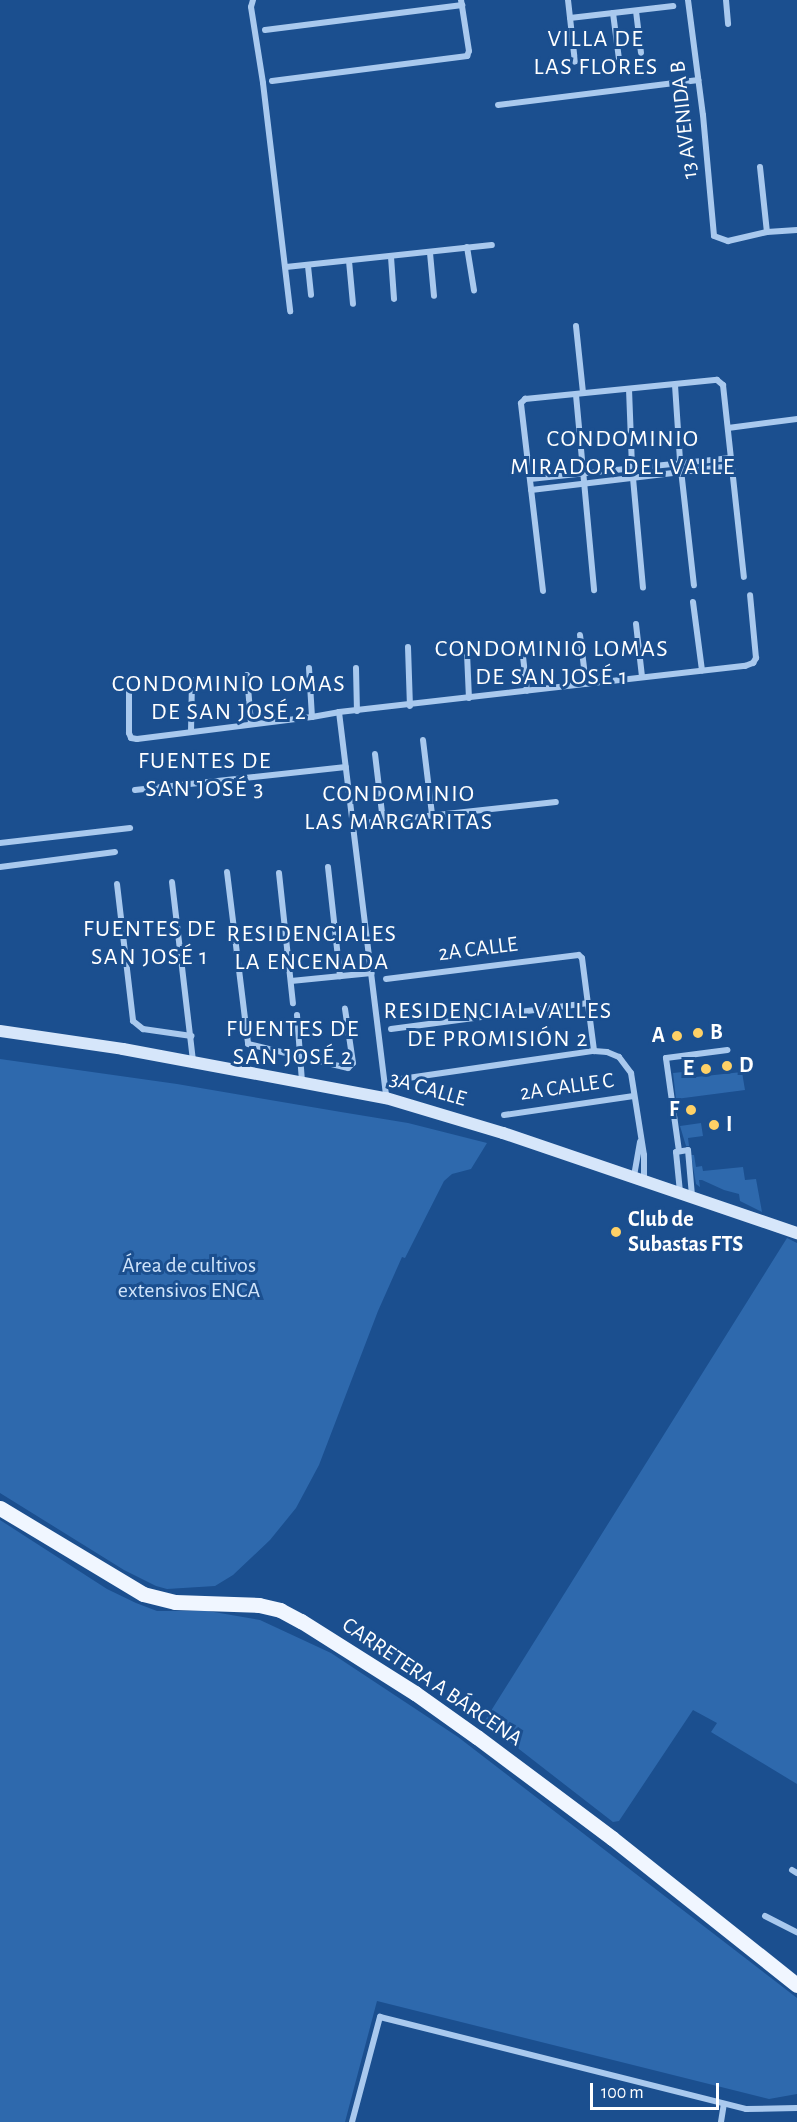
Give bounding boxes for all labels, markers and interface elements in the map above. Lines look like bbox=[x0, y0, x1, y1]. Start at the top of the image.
district label: VILLA DE LAS FLORES bbox=[533, 26, 659, 82]
street label: 13 AVENIDA B bbox=[665, 60, 703, 180]
district label: CONDOMINIO MIRADOR DEL VALLE bbox=[510, 426, 736, 482]
district label: CONDOMINIO LOMAS DE SAN JOSÉ 1 bbox=[435, 636, 669, 692]
district label: CONDOMINIO LOMAS DE SAN JOSÉ 2 bbox=[112, 671, 346, 727]
district label: FUENTES DE SAN JOSÉ 3 bbox=[138, 748, 272, 804]
district label: CONDOMINIO LAS MARGARITAS bbox=[304, 781, 494, 837]
district label: FUENTES DE SAN JOSÉ 1 bbox=[83, 916, 217, 972]
district label: RESIDENCIALES LA ENCENADA bbox=[227, 921, 397, 977]
street label: 2A CALLE bbox=[437, 931, 519, 967]
district label: RESIDENCIAL VALLES DE PROMISIÓN 2 bbox=[383, 998, 613, 1054]
district label: FUENTES DE SAN JOSÉ 2 bbox=[226, 1016, 360, 1072]
place label: B bbox=[710, 1020, 723, 1046]
place label: A bbox=[652, 1023, 665, 1049]
marker: B bbox=[691, 1026, 705, 1040]
marker: A bbox=[670, 1029, 684, 1043]
place label: D bbox=[739, 1053, 753, 1079]
place label: E bbox=[683, 1056, 694, 1082]
marker: D bbox=[720, 1059, 734, 1073]
marker: E bbox=[699, 1062, 713, 1076]
street label: 3A CALLE bbox=[387, 1065, 469, 1113]
street label: 2A CALLE C bbox=[518, 1067, 616, 1107]
place label: F bbox=[669, 1097, 679, 1123]
marker: F bbox=[684, 1103, 698, 1117]
place label: I bbox=[726, 1112, 732, 1138]
marker: I bbox=[707, 1118, 721, 1132]
place label: Club de Subastas FTS bbox=[628, 1206, 743, 1258]
marker: Club de Subastas FTS bbox=[609, 1225, 623, 1239]
park label: Área de cultivos extensivos ENCA bbox=[118, 1252, 260, 1304]
street label: CARRETERA A BÁRCENA bbox=[337, 1612, 527, 1752]
scale bar bbox=[593, 2071, 722, 2109]
text: 100 m bbox=[601, 2084, 644, 2102]

